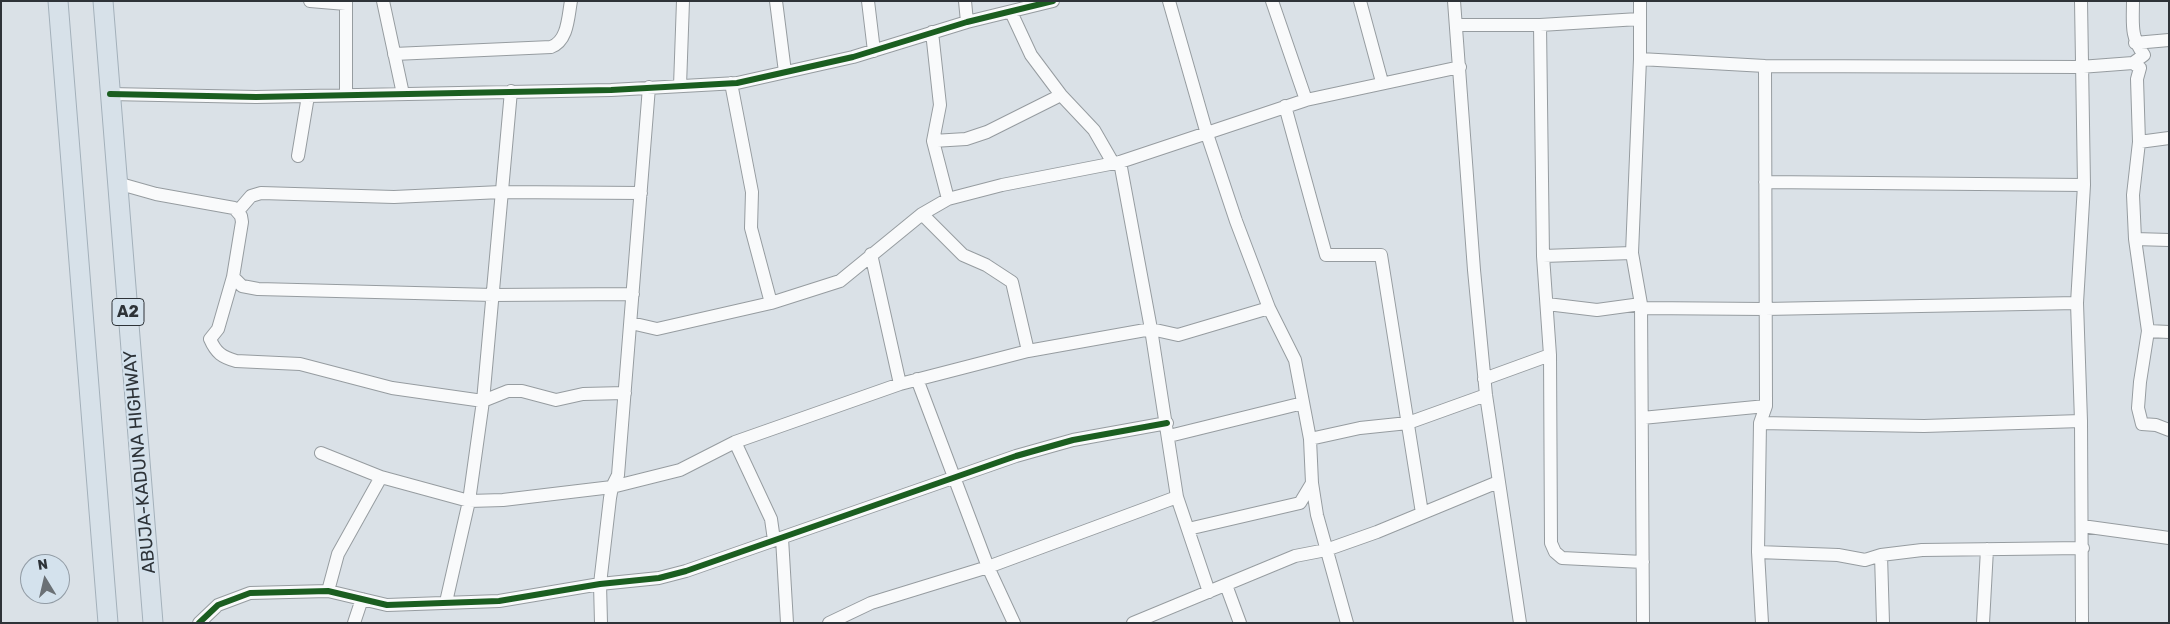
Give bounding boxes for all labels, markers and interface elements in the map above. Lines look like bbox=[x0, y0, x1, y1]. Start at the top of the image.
road number: A2 bbox=[112, 298, 144, 326]
street label: ABUJA-KADUNA HIGHWAY bbox=[119, 349, 161, 575]
north arrow bbox=[20, 554, 70, 604]
text: N bbox=[36, 555, 49, 574]

